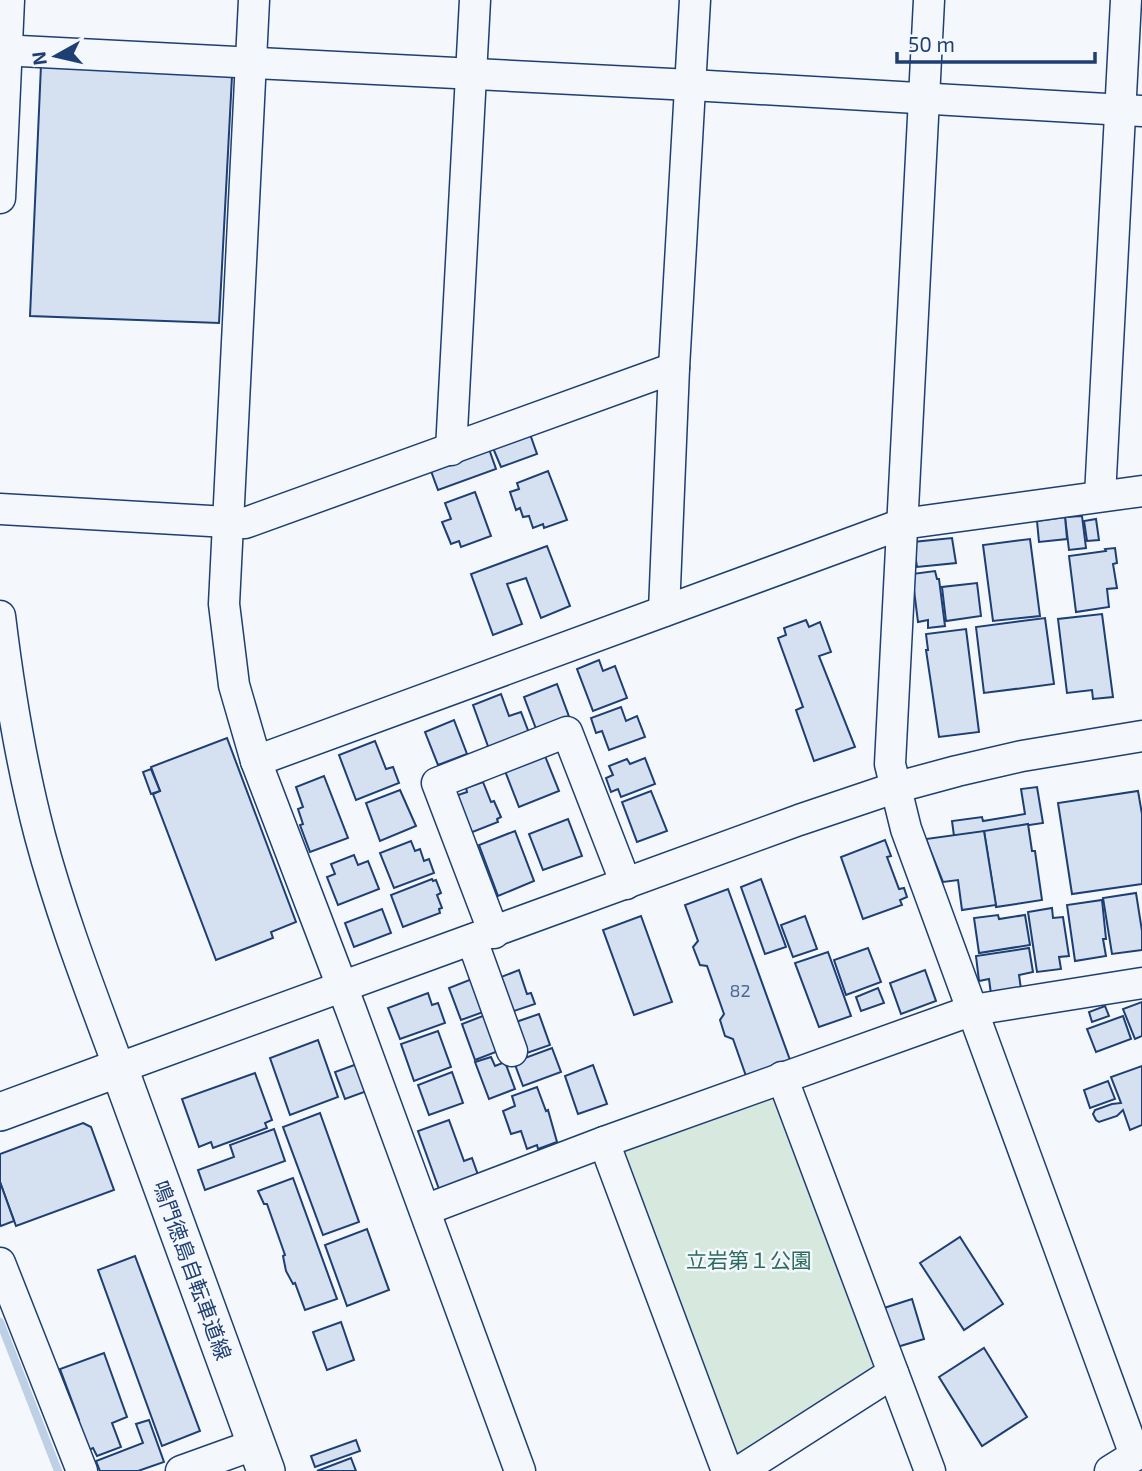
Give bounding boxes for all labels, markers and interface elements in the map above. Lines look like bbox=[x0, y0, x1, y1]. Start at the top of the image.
north arrow bbox=[21, 21, 91, 91]
scale bar bbox=[897, 21, 1095, 65]
text: 50 m bbox=[908, 31, 955, 56]
text: N bbox=[26, 50, 51, 67]
house number: 82 bbox=[729, 979, 751, 1001]
street label: 鳴門徳島自転車道線 bbox=[149, 1177, 237, 1363]
park label: 立岩第１公園 bbox=[686, 1247, 812, 1272]

